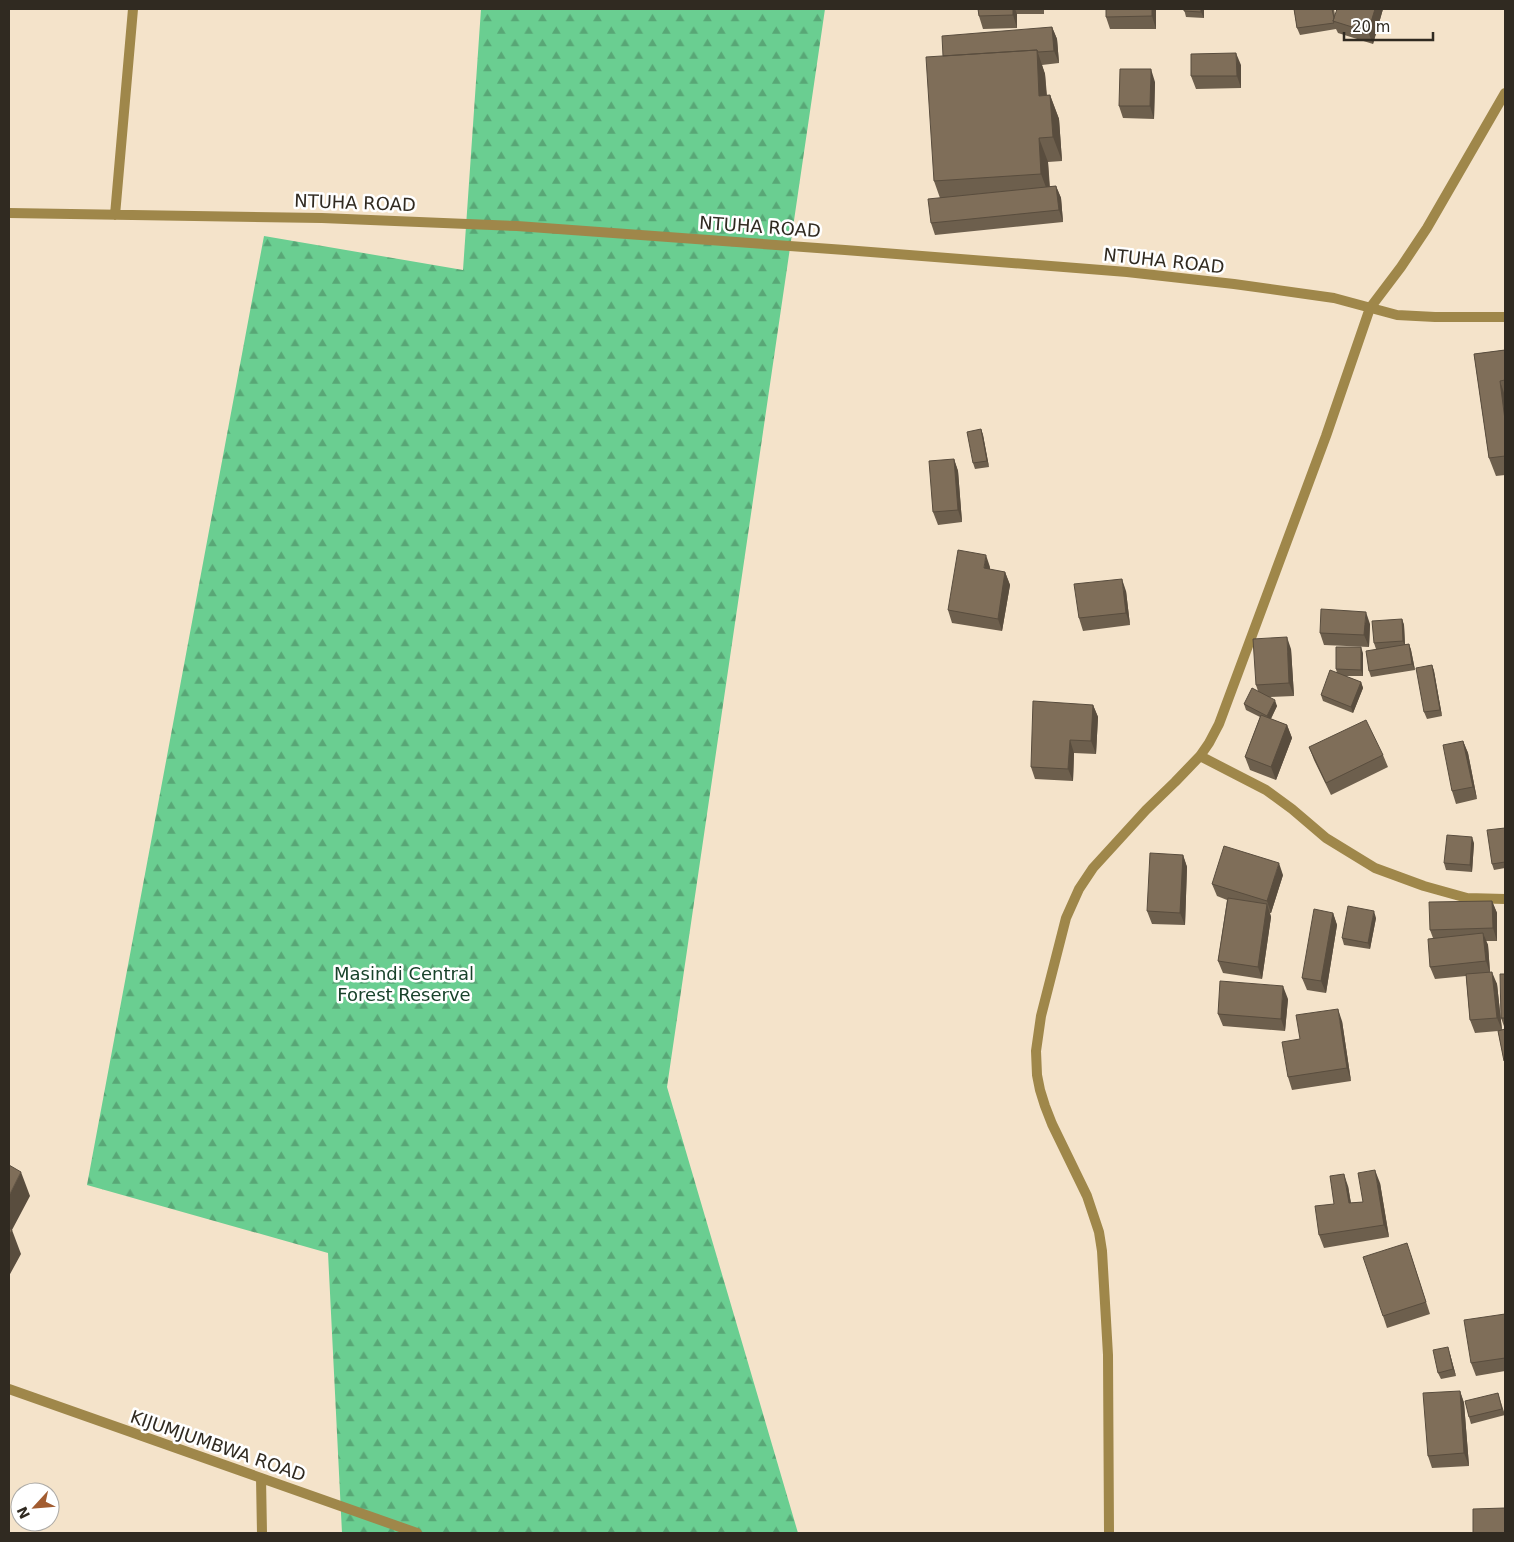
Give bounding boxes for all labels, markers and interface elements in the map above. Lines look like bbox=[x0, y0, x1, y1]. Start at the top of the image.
scale bar bbox=[1344, 10, 1433, 42]
text: 20 m bbox=[1352, 18, 1390, 36]
street label: NTUHA ROAD bbox=[294, 190, 416, 215]
street label: NTUHA ROAD bbox=[699, 212, 821, 241]
street label: NTUHA ROAD bbox=[1102, 244, 1226, 277]
park label: Masindi Central Forest Reserve bbox=[334, 963, 474, 1005]
street label: KIJUMJUMBWA ROAD bbox=[128, 1406, 309, 1485]
north arrow bbox=[10, 1482, 60, 1532]
text: N bbox=[14, 1504, 33, 1521]

